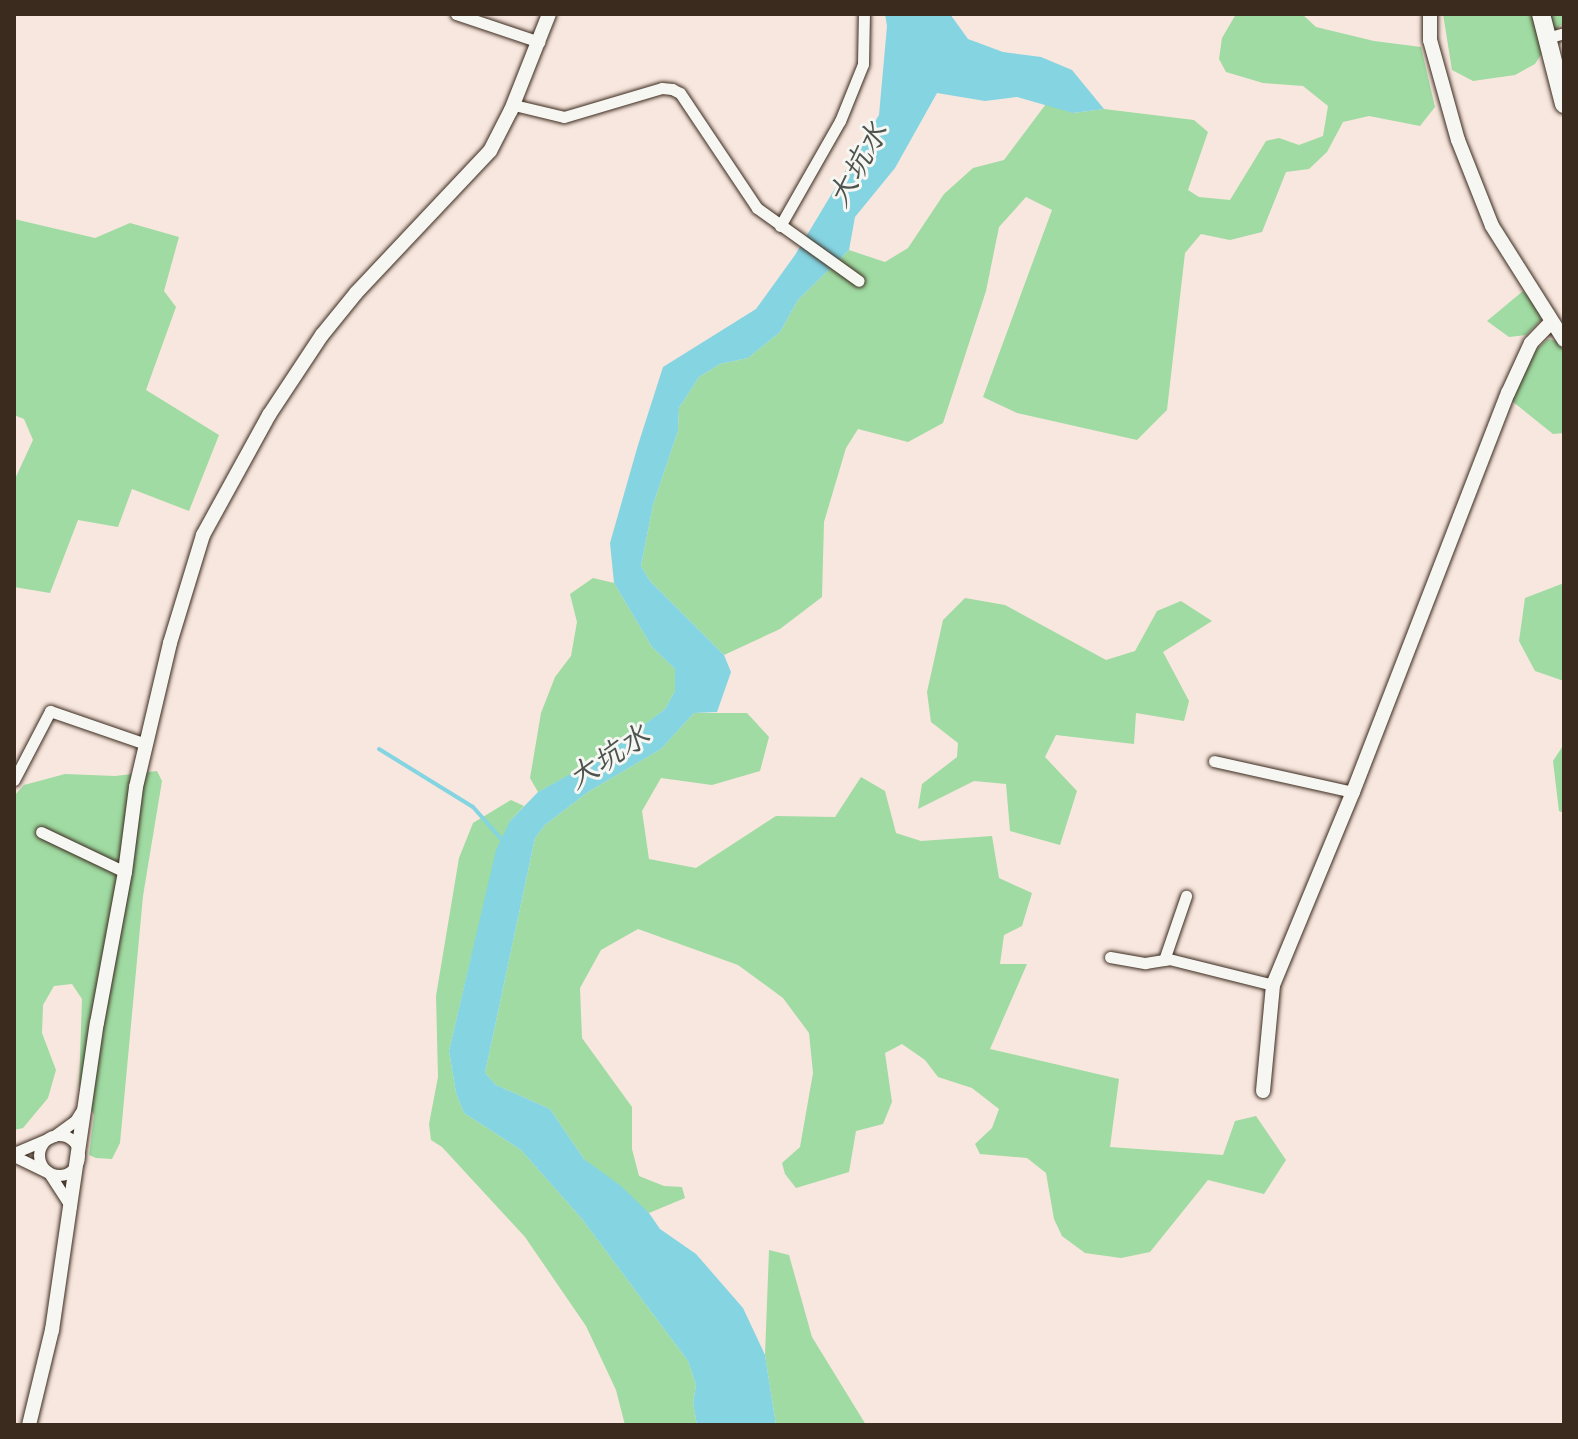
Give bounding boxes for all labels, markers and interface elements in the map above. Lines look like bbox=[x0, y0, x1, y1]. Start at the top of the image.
water label: 大坑水 bbox=[824, 119, 900, 215]
water label: 大坑水 bbox=[563, 721, 659, 801]

